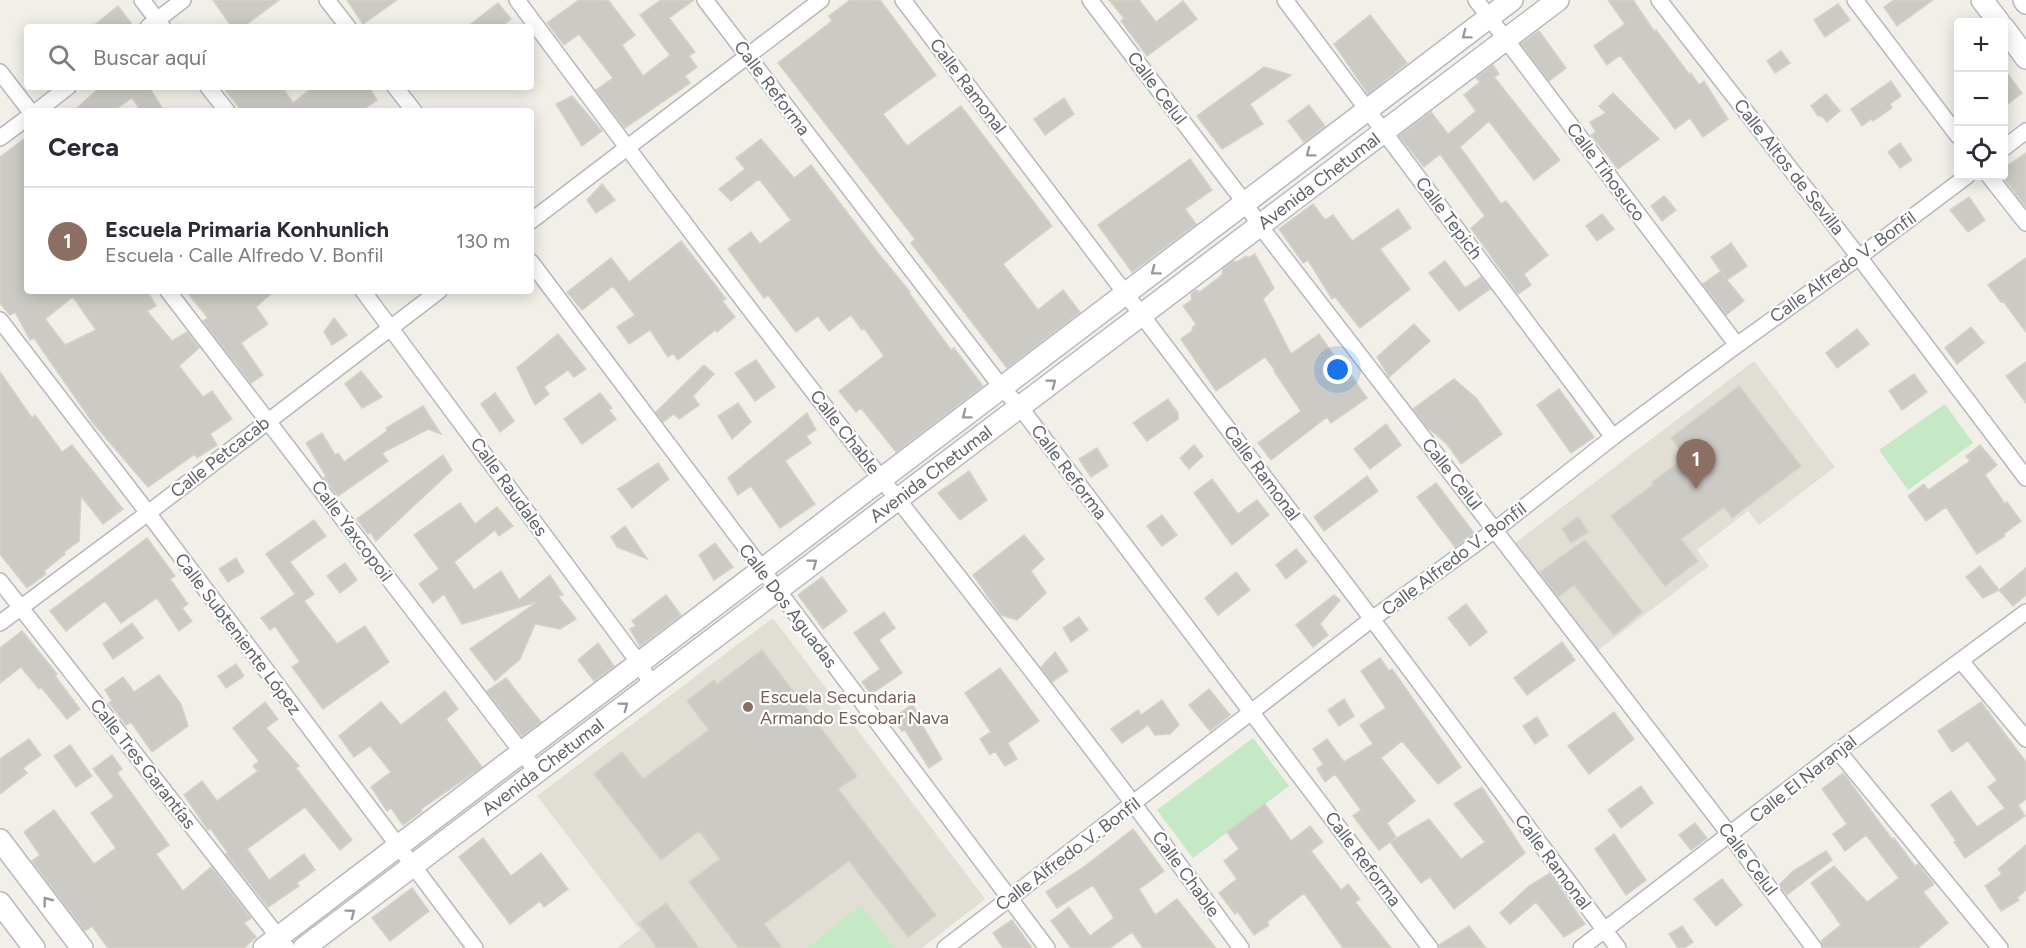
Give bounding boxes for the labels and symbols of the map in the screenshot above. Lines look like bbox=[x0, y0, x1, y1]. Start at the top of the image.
one-way arrow bbox=[1461, 28, 1472, 39]
street label: Calle Ramonal bbox=[925, 34, 1011, 138]
street label: Calle Reforma bbox=[729, 36, 815, 140]
street label: Calle Celul bbox=[1123, 47, 1191, 129]
street label: Calle Altos de Sevilla bbox=[1729, 95, 1849, 239]
street label: Calle Tihosuco bbox=[1562, 118, 1650, 226]
street label: Avenida Chetumal bbox=[1253, 128, 1385, 234]
one-way arrow bbox=[1306, 146, 1317, 157]
street label: Calle Tepich bbox=[1411, 172, 1487, 264]
street label: Calle Alfredo V. Bonfil bbox=[1766, 207, 1920, 327]
one-way arrow bbox=[1151, 264, 1162, 275]
your location bbox=[1323, 355, 1352, 384]
one-way arrow bbox=[1045, 379, 1056, 390]
street label: Calle Chable bbox=[805, 385, 885, 479]
one-way arrow bbox=[962, 407, 973, 418]
street label: Calle Petcacab bbox=[166, 412, 274, 502]
street label: Calle Reforma bbox=[1026, 420, 1112, 524]
street label: Avenida Chetumal bbox=[865, 421, 997, 527]
street label: Calle Ramonal bbox=[1219, 421, 1305, 525]
street label: Calle Raudales bbox=[466, 433, 552, 541]
street label: Calle Celul bbox=[1417, 434, 1487, 514]
pin: 1 bbox=[1676, 440, 1716, 489]
street label: Calle Yaxcopoil bbox=[307, 476, 397, 586]
street label: Calle Alfredo V. Bonfil bbox=[1377, 497, 1531, 621]
street label: Calle Dos Aguadas bbox=[734, 539, 842, 673]
street label: Calle Subteniente López bbox=[170, 549, 306, 719]
one-way arrow bbox=[806, 560, 817, 571]
place label: Escuela Secundaria Armando Escobar Nava bbox=[760, 686, 949, 729]
street label: Calle Tres Garantías bbox=[85, 695, 201, 833]
marker: Escuela Secundaria Armando Escobar Nava bbox=[741, 700, 755, 714]
one-way arrow bbox=[617, 703, 628, 714]
street label: Avenida Chetumal bbox=[477, 714, 609, 820]
street label: Calle El Naranjal bbox=[1745, 730, 1861, 828]
street label: Calle Alfredo V. Bonfil bbox=[991, 792, 1145, 916]
street label: Calle Reforma bbox=[1320, 807, 1406, 911]
street label: Calle Ramonal bbox=[1510, 810, 1596, 914]
street label: Calle Celul bbox=[1714, 818, 1782, 900]
street label: Calle Chable bbox=[1147, 827, 1225, 921]
one-way arrow bbox=[43, 897, 54, 908]
one-way arrow bbox=[344, 909, 355, 920]

